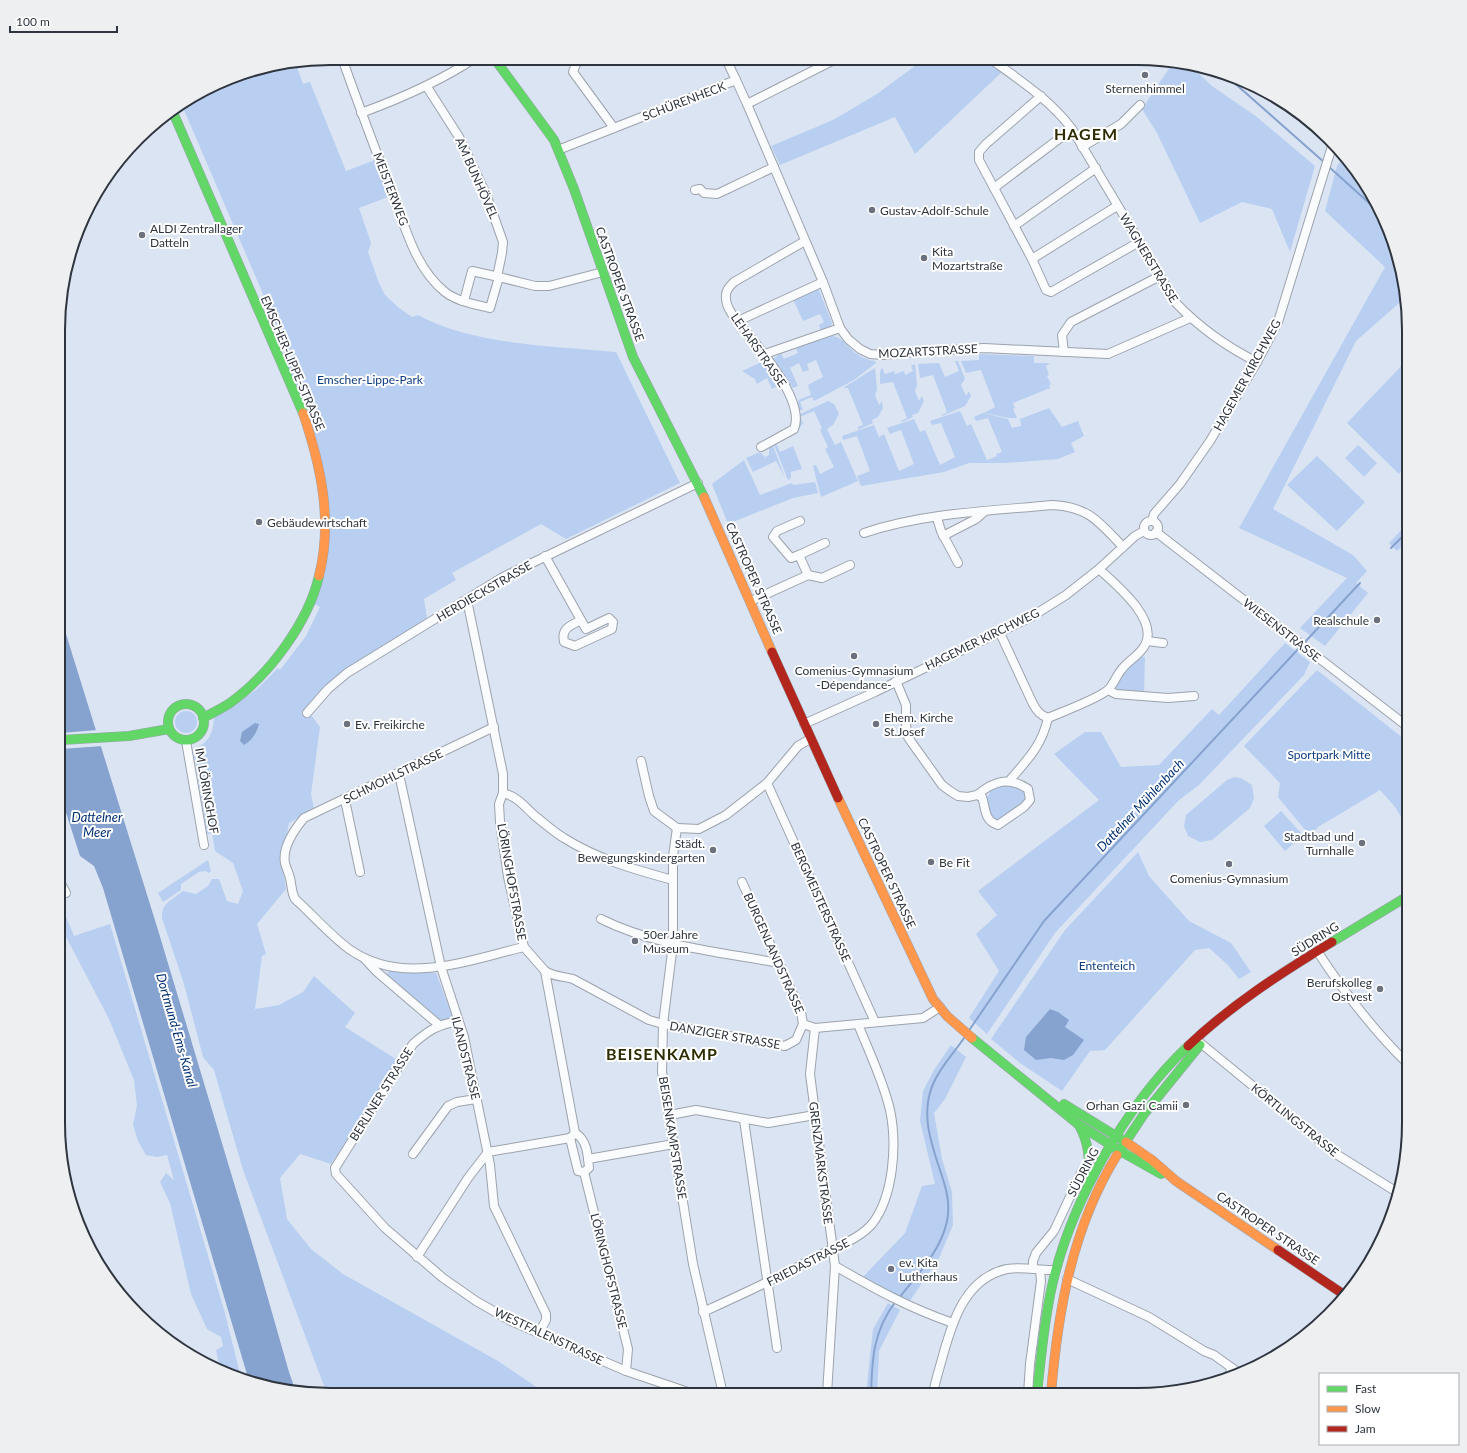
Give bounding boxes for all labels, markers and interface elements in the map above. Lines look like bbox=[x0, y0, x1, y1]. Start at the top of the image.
scale bar bbox=[10, 8, 117, 34]
text: 100 m bbox=[16, 14, 50, 29]
marker: Sternenhimmel bbox=[1140, 70, 1150, 80]
street label: SCHÜRENHECK bbox=[640, 78, 728, 124]
place label: Sternenhimmel bbox=[1105, 81, 1185, 96]
district label: HAGEM bbox=[1054, 124, 1118, 143]
street label: AM BUNHÖVEL bbox=[452, 135, 502, 221]
street label: MEISTERWEG bbox=[370, 150, 412, 228]
place label: Gustav-Adolf-Schule bbox=[880, 203, 989, 218]
marker: Gustav-Adolf-Schule bbox=[867, 205, 877, 215]
street label: WAGNERSTRASSE bbox=[1116, 211, 1182, 305]
place label: ALDI Zentrallager Datteln bbox=[150, 221, 243, 250]
street label: CASTROPER STRASSE bbox=[592, 225, 648, 343]
marker: ALDI Zentrallager Datteln bbox=[137, 230, 147, 240]
place label: Kita Mozartstraße bbox=[932, 244, 1003, 273]
marker: Kita Mozartstraße bbox=[919, 253, 929, 263]
street label: EMSCHER-LIPPE-STRASSE bbox=[258, 293, 328, 433]
street label: LEHARSTRASSE bbox=[728, 310, 790, 390]
street label: HAGEMER KIRCHWEG bbox=[1210, 316, 1284, 433]
street label: MOZARTSTRASSE bbox=[878, 341, 978, 361]
park label: Emscher-Lippe-Park bbox=[317, 372, 424, 387]
place label: Gebäudewirtschaft bbox=[267, 515, 368, 530]
marker: Gebäudewirtschaft bbox=[254, 517, 264, 527]
street label: CASTROPER STRASSE bbox=[723, 520, 785, 636]
street label: HERDIECKSTRASSE bbox=[433, 557, 535, 624]
street label: WIESENSTRASSE bbox=[1240, 595, 1324, 665]
street label: HAGEMER KIRCHWEG bbox=[922, 605, 1042, 673]
place label: Realschule bbox=[1313, 613, 1369, 628]
marker: Realschule bbox=[1372, 615, 1382, 625]
marker: Comenius-Gymnasium -Dépendance- bbox=[849, 651, 859, 661]
place label: Comenius-Gymnasium -Dépendance- bbox=[795, 663, 913, 692]
place label: Ehem. Kirche St.Josef bbox=[884, 710, 953, 739]
place label: Ev. Freikirche bbox=[355, 717, 425, 732]
marker: Ev. Freikirche bbox=[342, 719, 352, 729]
marker: Ehem. Kirche St.Josef bbox=[871, 719, 881, 729]
street label: SCHMOHLSTRASSE bbox=[341, 745, 445, 807]
street label: IM LÖRINGHOF bbox=[192, 747, 222, 835]
park label: Sportpark Mitte bbox=[1287, 747, 1371, 762]
water label: Dattelner Mühlenbach bbox=[1093, 755, 1187, 855]
water label: Dattelner Meer bbox=[72, 809, 123, 840]
street label: CASTROPER STRASSE bbox=[855, 815, 919, 931]
street label: LÖRINGHOFSTRASSE bbox=[494, 822, 530, 942]
place label: Stadtbad und Turnhalle bbox=[1284, 829, 1354, 858]
place label: Städt. Bewegungskindergarten bbox=[577, 836, 705, 865]
marker: Stadtbad und Turnhalle bbox=[1357, 838, 1367, 848]
street label: BERGMEISTERSTRASSE bbox=[788, 840, 854, 964]
marker: Städt. Bewegungskindergarten bbox=[708, 845, 718, 855]
place label: Be Fit bbox=[939, 855, 971, 870]
marker: Be Fit bbox=[926, 857, 936, 867]
marker: Comenius-Gymnasium bbox=[1224, 859, 1234, 869]
place label: Comenius-Gymnasium bbox=[1170, 871, 1288, 886]
street label: BURGENLANDSTRASSE bbox=[741, 890, 807, 1016]
street label: SÜDRING bbox=[1288, 918, 1342, 959]
place label: 50er Jahre Museum bbox=[643, 927, 698, 956]
marker: 50er Jahre Museum bbox=[630, 936, 640, 946]
park label: Ententeich bbox=[1079, 958, 1135, 973]
water label: Dortmund-Ems-Kanal bbox=[153, 971, 201, 1089]
place label: Berufskolleg Ostvest bbox=[1307, 975, 1373, 1004]
marker: Berufskolleg Ostvest bbox=[1375, 984, 1385, 994]
street label: ILANDSTRASSE bbox=[448, 1015, 484, 1101]
street label: DANZIGER STRASSE bbox=[668, 1018, 782, 1052]
street label: BERLINER STRASSE bbox=[346, 1044, 416, 1144]
district label: BEISENKAMP bbox=[606, 1044, 718, 1063]
street label: BEISENKAMPSTRASSE bbox=[656, 1075, 690, 1201]
street label: KÖRTLINGSTRASSE bbox=[1248, 1080, 1342, 1160]
place label: Orhan Gazi Camii bbox=[1086, 1098, 1178, 1113]
marker: Orhan Gazi Camii bbox=[1181, 1100, 1191, 1110]
street label: GRENZMARKSTRASSE bbox=[806, 1101, 836, 1225]
street label: SÜDRING bbox=[1064, 1145, 1102, 1199]
street label: CASTROPER STRASSE bbox=[1214, 1188, 1322, 1268]
street label: LÖRINGHOFSTRASSE bbox=[587, 1212, 631, 1330]
street label: FRIEDASTRASSE bbox=[764, 1235, 852, 1289]
place label: ev. Kita Lutherhaus bbox=[899, 1255, 958, 1284]
marker: ev. Kita Lutherhaus bbox=[886, 1264, 896, 1274]
street label: WESTFALENSTRASSE bbox=[492, 1304, 606, 1368]
legend bbox=[1319, 1373, 1459, 1445]
text: Fast bbox=[1355, 1381, 1377, 1396]
text: Slow bbox=[1355, 1401, 1381, 1416]
text: Jam bbox=[1355, 1421, 1376, 1436]

